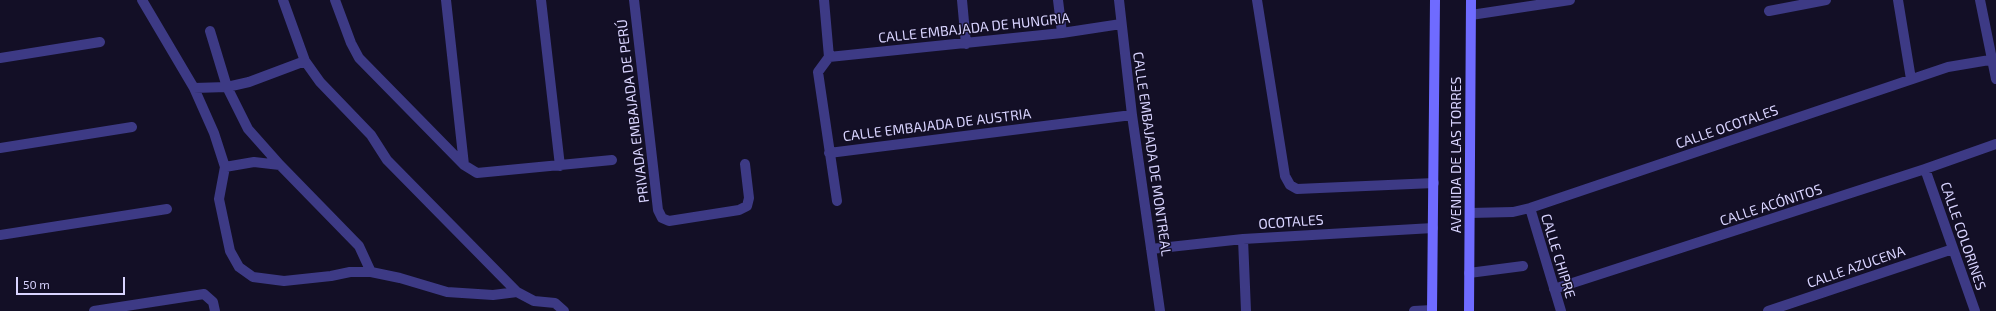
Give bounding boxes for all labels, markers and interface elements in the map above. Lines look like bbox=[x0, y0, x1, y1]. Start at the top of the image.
street label: CALLE EMBAJADA DE HUNGRIA bbox=[877, 10, 1071, 46]
street label: PRIVADA EMBAJADA DE PERÚ bbox=[613, 18, 653, 204]
street label: CALLE EMBAJADA DE MONTREAL bbox=[1129, 51, 1175, 257]
street label: AVENIDA DE LAS TORRES bbox=[1448, 77, 1464, 233]
street label: CALLE OCOTALES bbox=[1674, 102, 1780, 152]
street label: CALLE EMBAJADA DE AUSTRIA bbox=[842, 105, 1032, 145]
street label: CALLE COLORINES bbox=[1937, 180, 1989, 292]
street label: CALLE ACÓNITOS bbox=[1718, 181, 1824, 229]
street label: OCOTALES bbox=[1258, 211, 1324, 233]
street label: CALLE CHIPRE bbox=[1537, 212, 1579, 300]
street label: CALLE AZUCENA bbox=[1805, 242, 1907, 292]
scale bar bbox=[18, 269, 127, 295]
text: 50 m bbox=[23, 277, 50, 291]

